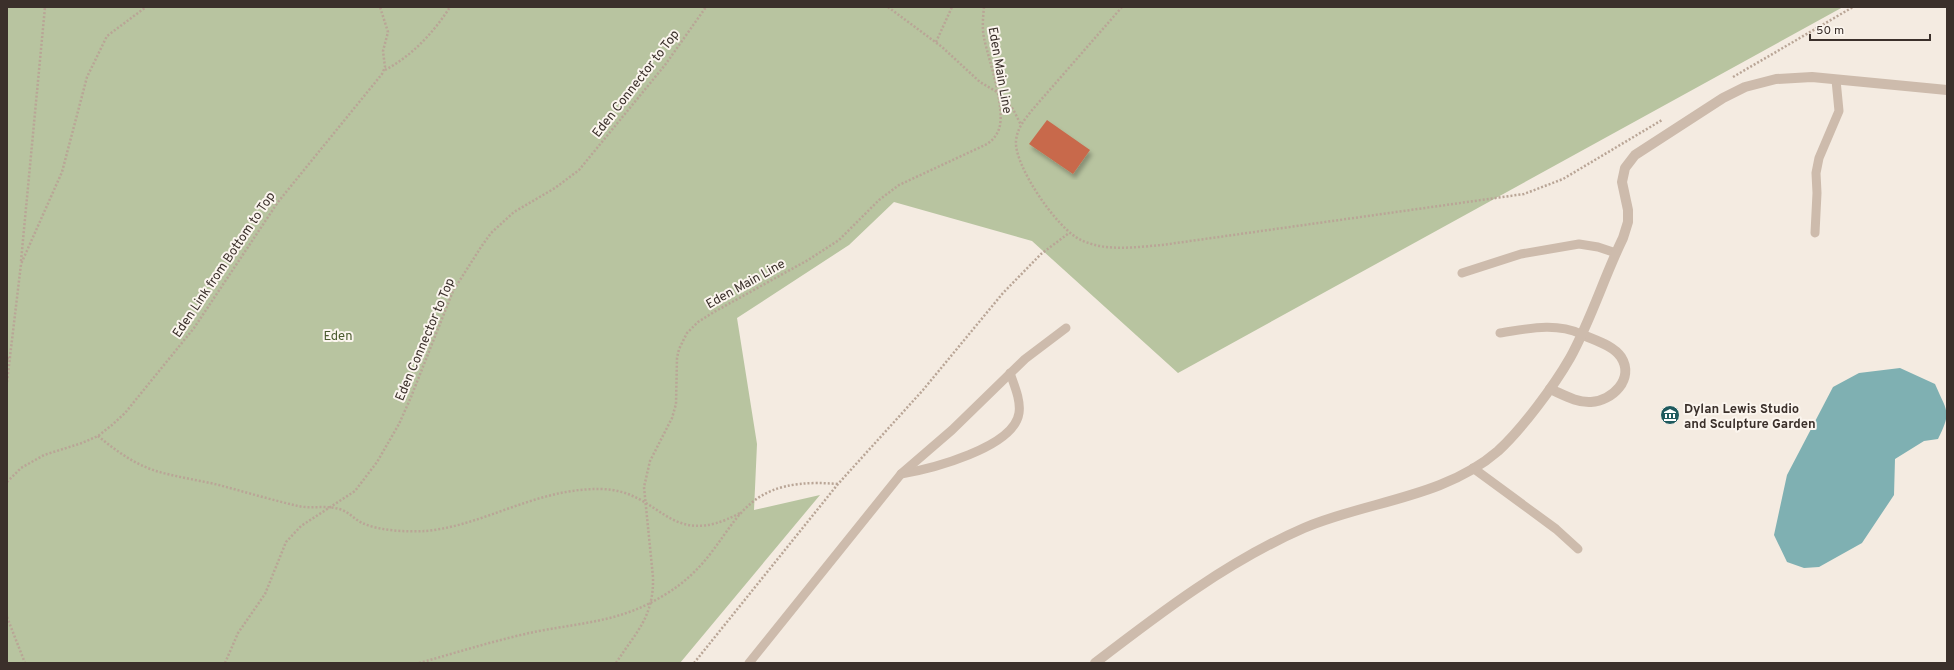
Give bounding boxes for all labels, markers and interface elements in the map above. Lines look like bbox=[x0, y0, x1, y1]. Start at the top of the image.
scale bar bbox=[1810, 16, 1930, 42]
text: 50 m bbox=[1816, 23, 1844, 39]
street label: Eden Main Line bbox=[984, 26, 1015, 115]
street label: Eden Connector to Top bbox=[590, 27, 684, 141]
street label: Eden Link from Bottom to Top bbox=[170, 189, 279, 341]
street label: Eden Main Line bbox=[704, 256, 788, 313]
street label: Eden Connector to Top bbox=[393, 276, 459, 404]
park label: Eden bbox=[323, 329, 353, 345]
place label: Dylan Lewis Studio and Sculpture Garden bbox=[1684, 402, 1816, 433]
museum icon: Dylan Lewis Studio and Sculpture Garden bbox=[1659, 404, 1681, 426]

